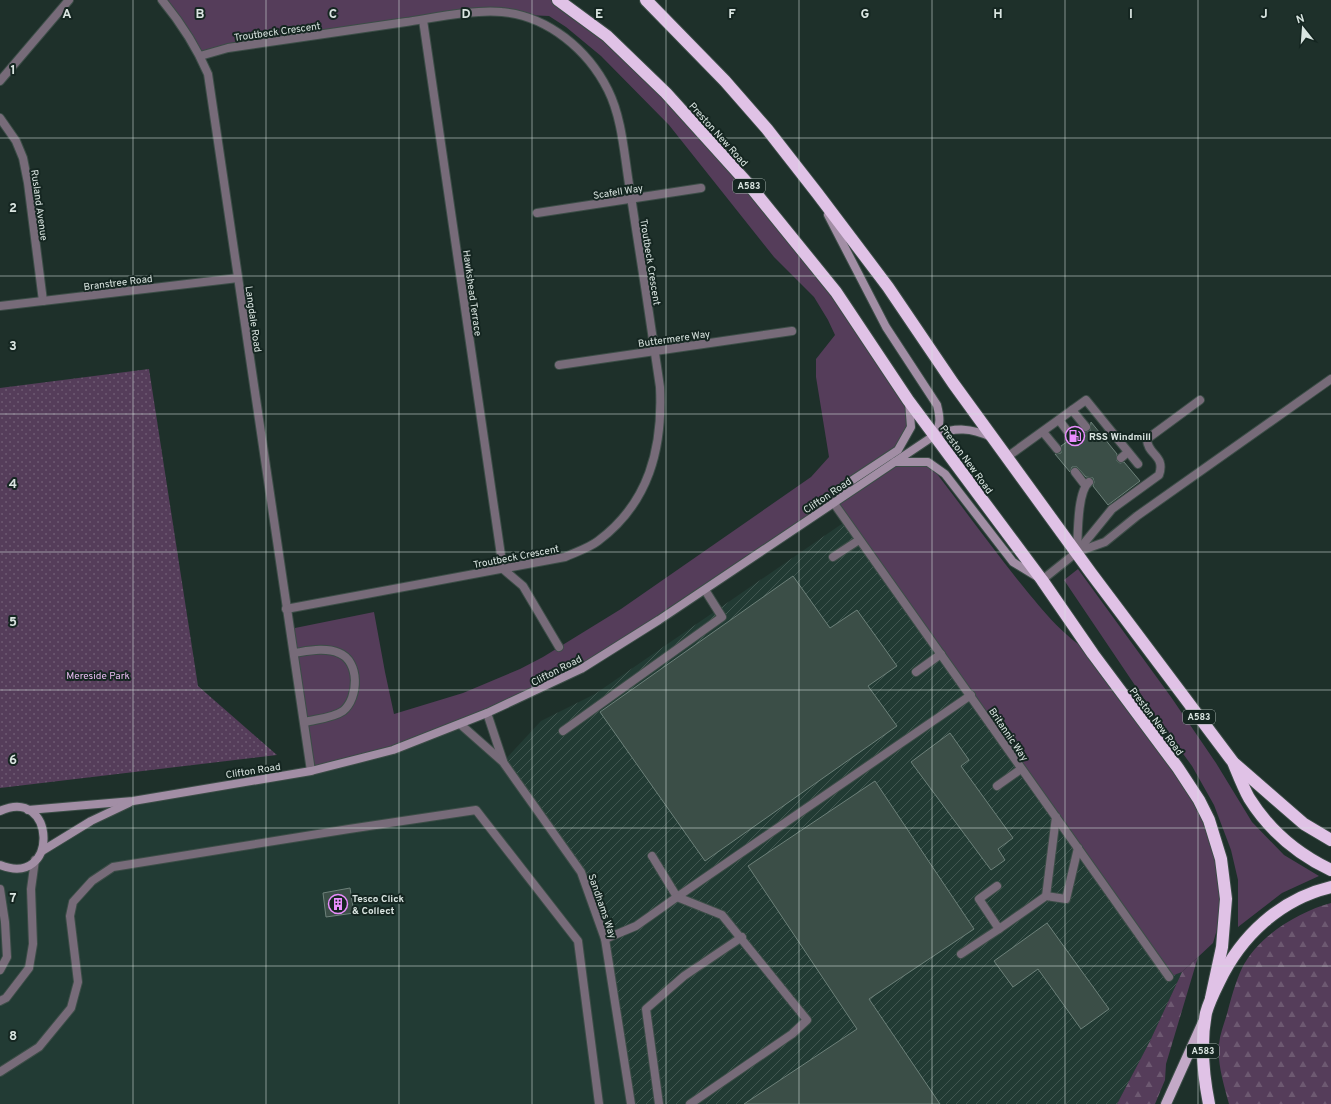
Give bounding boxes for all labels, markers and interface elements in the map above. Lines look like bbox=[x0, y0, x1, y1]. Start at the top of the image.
text: A bbox=[62, 7, 72, 23]
text: B bbox=[196, 7, 205, 23]
text: C bbox=[329, 7, 337, 23]
text: D bbox=[461, 7, 471, 23]
text: E bbox=[595, 7, 603, 23]
text: F bbox=[728, 7, 736, 23]
text: G bbox=[861, 7, 870, 23]
text: H bbox=[993, 7, 1003, 23]
text: I bbox=[1129, 7, 1133, 23]
text: J bbox=[1260, 7, 1268, 23]
north arrow bbox=[1283, 8, 1323, 48]
text: N bbox=[1295, 12, 1306, 27]
street label: Troutbeck Crescent bbox=[233, 20, 322, 45]
text: 1 bbox=[10, 63, 16, 79]
street label: Preston New Road bbox=[686, 100, 750, 170]
street label: Rusland Avenue bbox=[27, 169, 50, 242]
road number: A583 bbox=[733, 179, 765, 193]
street label: Scafell Way bbox=[592, 182, 644, 203]
text: 2 bbox=[9, 201, 17, 217]
street label: Troutbeck Crescent bbox=[636, 218, 663, 307]
street label: Hawkshead Terrace bbox=[459, 249, 484, 337]
street label: Branstree Road bbox=[83, 273, 153, 294]
street label: Langdale Road bbox=[241, 285, 264, 353]
street label: Buttermere Way bbox=[637, 328, 711, 351]
text: 3 bbox=[9, 339, 17, 355]
street label: Preston New Road bbox=[936, 423, 995, 497]
fuel station icon: RSS Windmill bbox=[1064, 425, 1086, 447]
place label: RSS Windmill bbox=[1089, 431, 1151, 444]
street label: Clifton Road bbox=[801, 475, 854, 517]
text: 4 bbox=[9, 477, 17, 493]
street label: Troutbeck Crescent bbox=[472, 543, 561, 572]
text: 5 bbox=[9, 615, 17, 631]
street label: Clifton Road bbox=[529, 653, 584, 690]
park label: Mereside Park bbox=[66, 670, 130, 683]
street label: Preston New Road bbox=[1126, 685, 1186, 759]
street label: Britannic Way bbox=[985, 706, 1030, 764]
road number: A583 bbox=[1183, 710, 1215, 724]
text: 6 bbox=[9, 753, 17, 769]
street label: Clifton Road bbox=[225, 761, 282, 782]
street label: Sandhams Way bbox=[584, 872, 619, 941]
text: 7 bbox=[10, 891, 17, 907]
building icon: Tesco Click & Collect bbox=[327, 893, 349, 915]
place label: Tesco Click & Collect bbox=[352, 893, 405, 918]
text: 8 bbox=[9, 1029, 17, 1045]
road number: A583 bbox=[1187, 1044, 1219, 1058]

